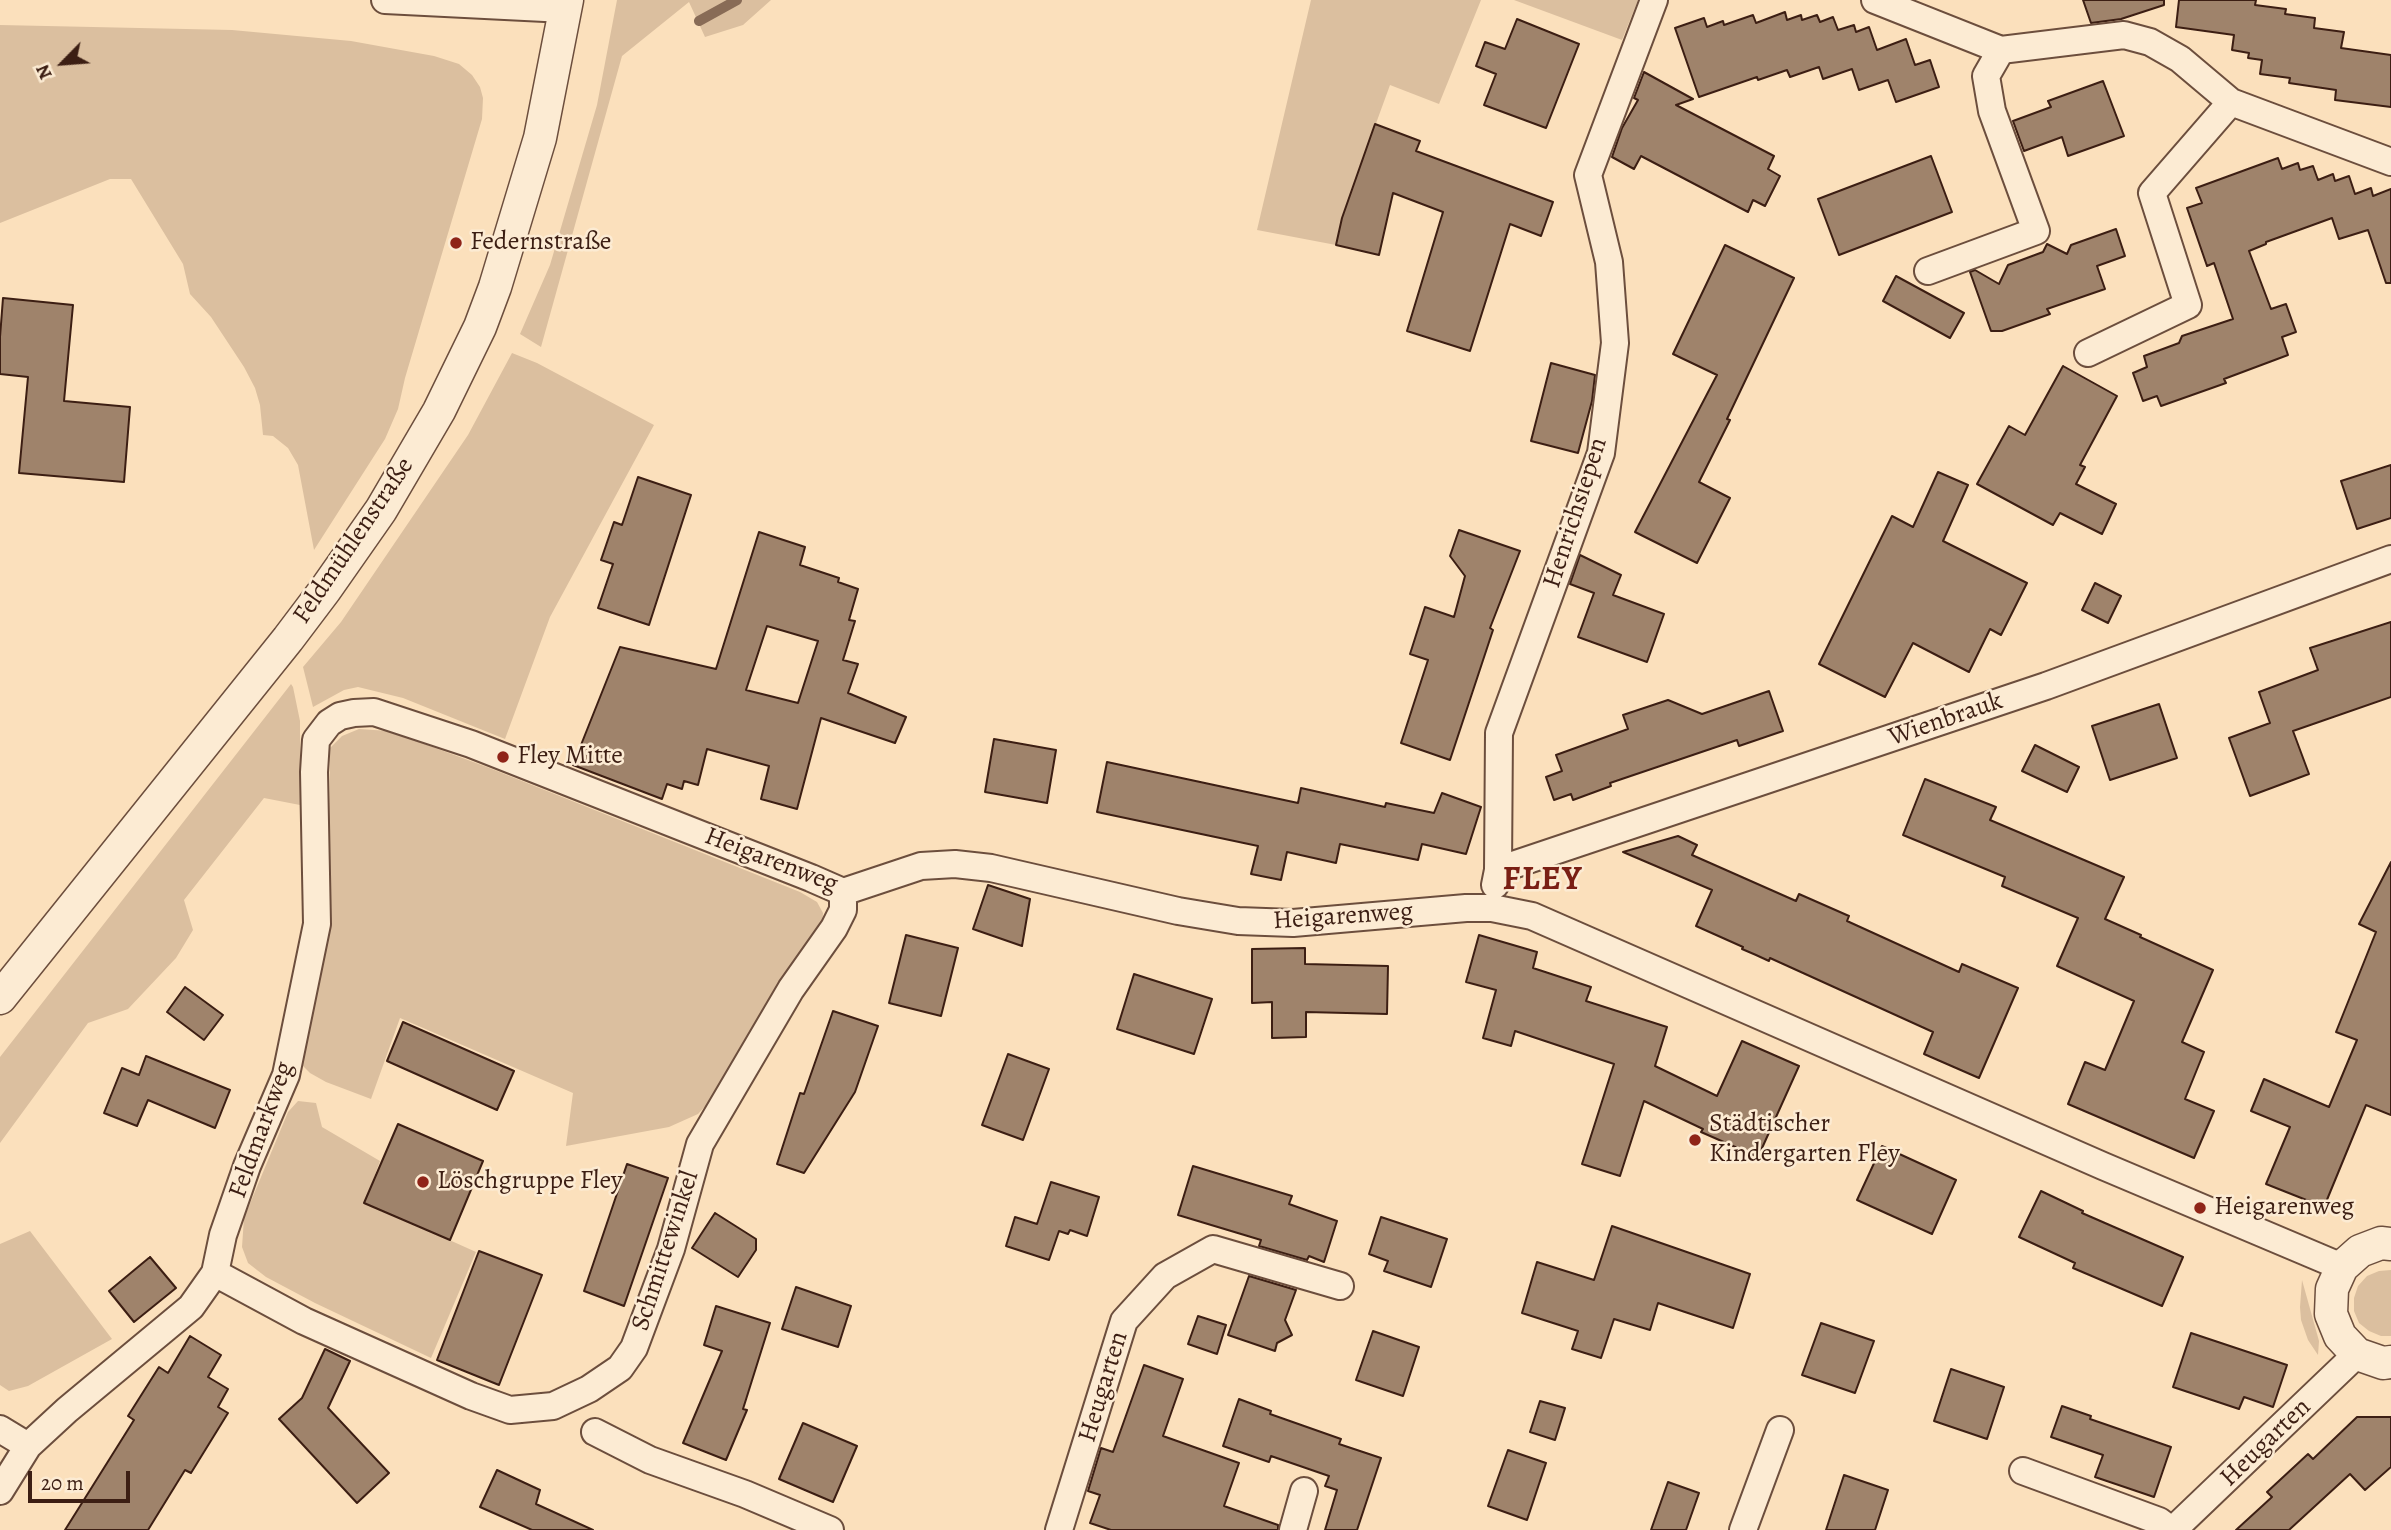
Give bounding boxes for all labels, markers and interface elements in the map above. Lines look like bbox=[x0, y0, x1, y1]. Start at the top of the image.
north arrow bbox=[28, 28, 98, 98]
text: N bbox=[29, 60, 59, 84]
place label: Federnstraße bbox=[470, 227, 611, 259]
marker: Federnstraße bbox=[448, 235, 464, 251]
street label: Henrichsiepen bbox=[1537, 434, 1615, 592]
street label: Feldmühlenstraße bbox=[287, 452, 421, 630]
street label: Wienbrauk bbox=[1885, 686, 2007, 754]
place label: Fley Mitte bbox=[517, 741, 623, 773]
marker: Fley Mitte bbox=[495, 749, 511, 765]
street label: Heigarenweg bbox=[700, 821, 842, 901]
district label: FLEY bbox=[1503, 861, 1583, 901]
street label: Heigarenweg bbox=[1272, 897, 1414, 937]
street label: Feldmarkweg bbox=[223, 1057, 301, 1203]
place label: Städtischer Kindergarten Fley bbox=[1709, 1109, 1900, 1170]
marker: Städtischer Kindergarten Fley bbox=[1687, 1132, 1703, 1148]
place label: Löschgruppe Fley bbox=[437, 1166, 623, 1198]
street label: Schmittewinkel bbox=[625, 1167, 707, 1335]
marker: Löschgruppe Fley bbox=[415, 1174, 431, 1190]
place label: Heigarenweg bbox=[2214, 1192, 2354, 1224]
marker: Heigarenweg bbox=[2192, 1200, 2208, 1216]
street label: Heugarten bbox=[1072, 1328, 1136, 1446]
street label: Heugarten bbox=[2214, 1392, 2318, 1494]
scale bar bbox=[32, 1456, 133, 1500]
text: 20 m bbox=[41, 1469, 84, 1497]

